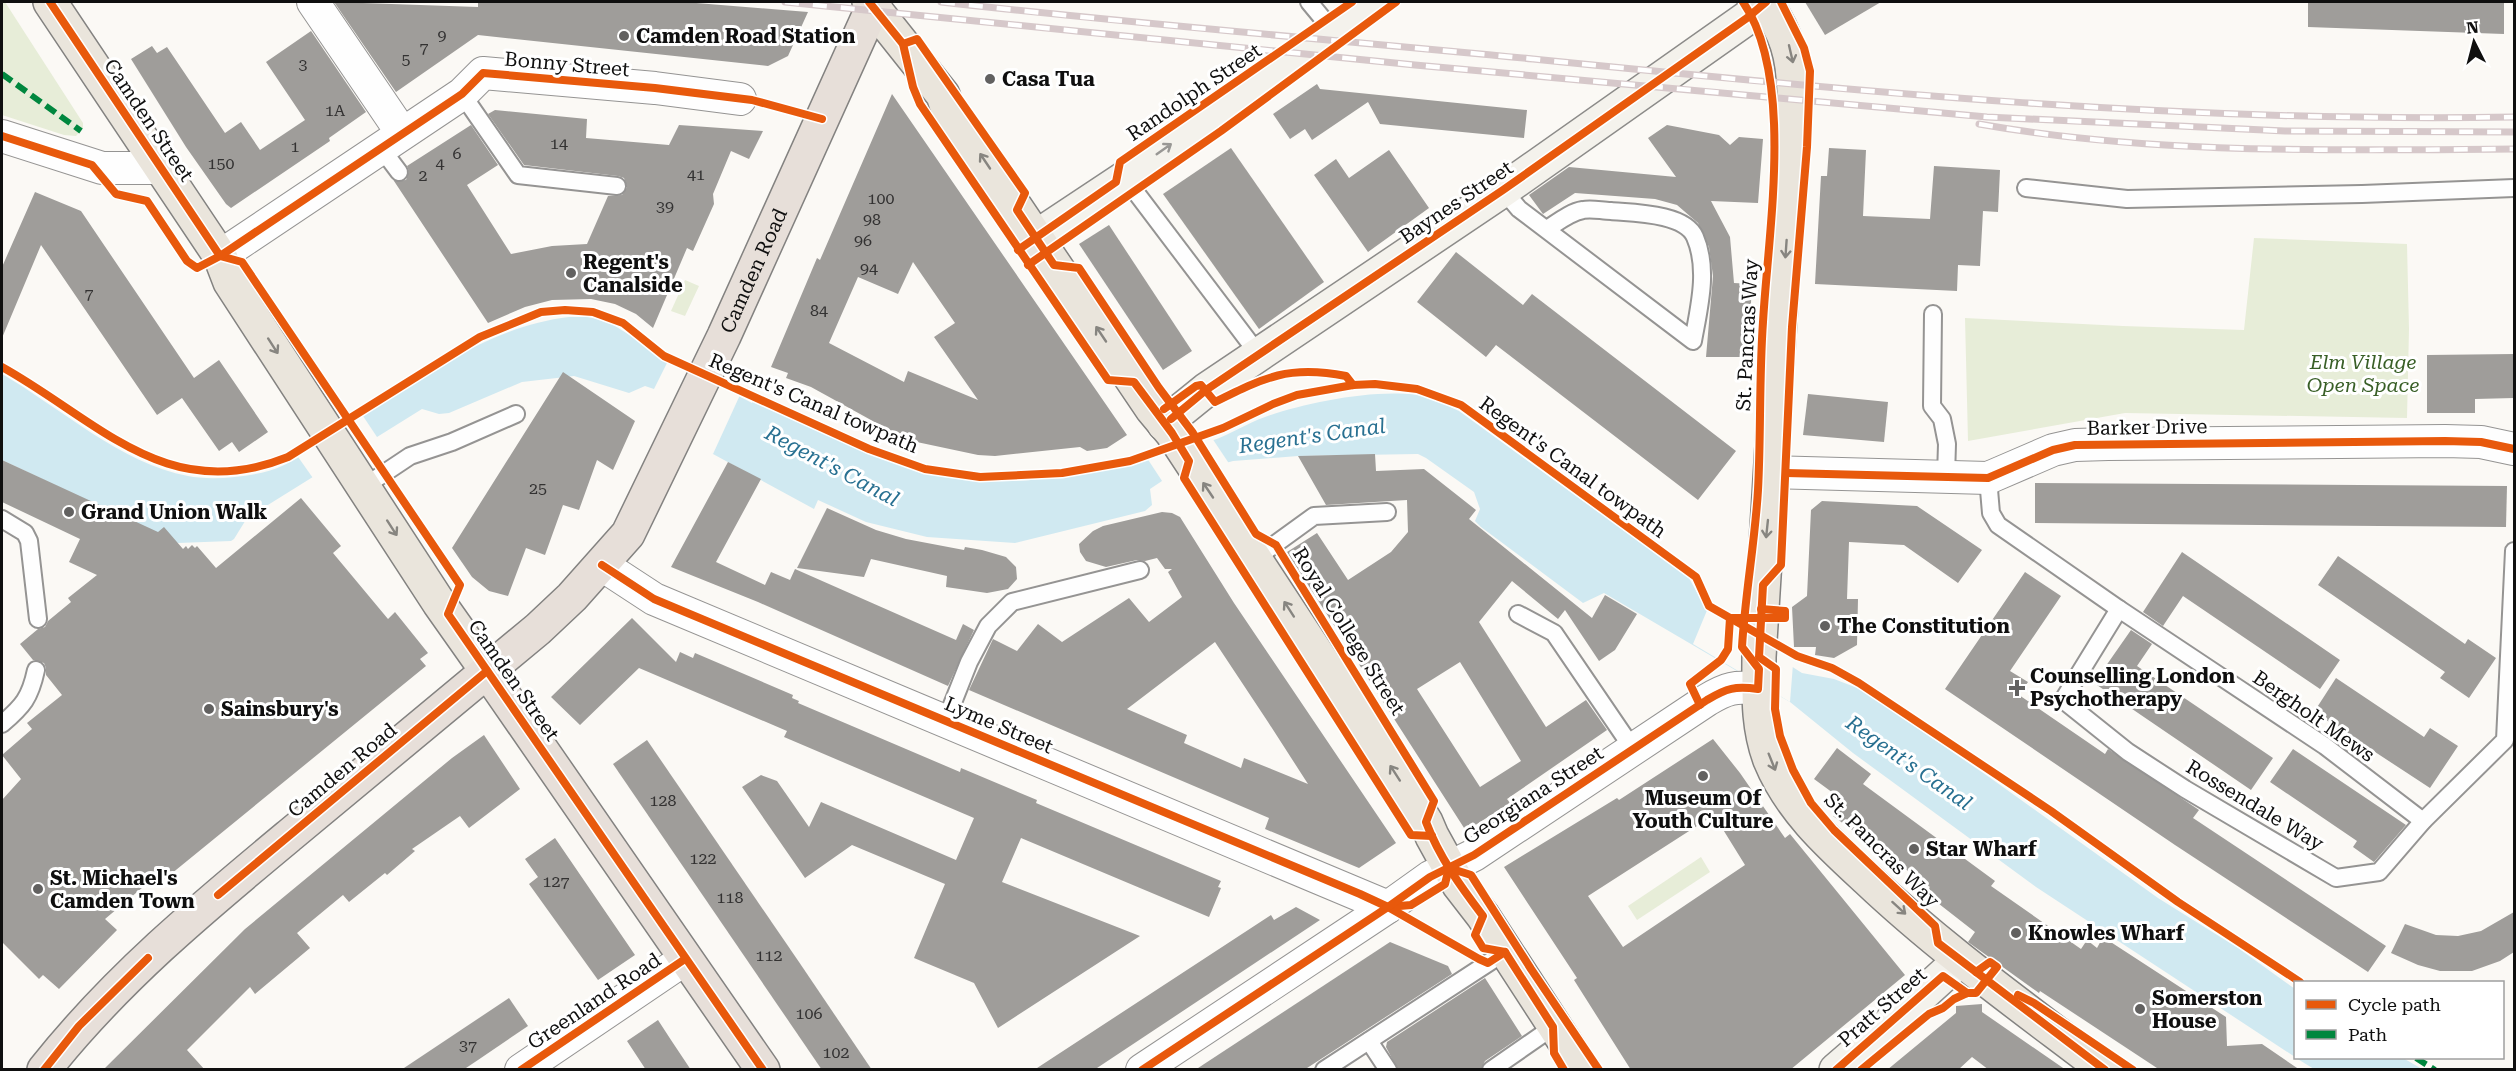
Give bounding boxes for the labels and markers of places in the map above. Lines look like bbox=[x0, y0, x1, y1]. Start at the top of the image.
place label: Camden Road Station bbox=[636, 24, 856, 48]
marker: Camden Road Station bbox=[617, 29, 631, 43]
place label: Casa Tua bbox=[1002, 67, 1095, 91]
marker: Casa Tua bbox=[983, 72, 997, 86]
place label: Regent's Canalside bbox=[583, 250, 683, 297]
marker: Regent's Canalside bbox=[564, 266, 578, 280]
place label: Grand Union Walk bbox=[81, 500, 267, 524]
marker: Grand Union Walk bbox=[62, 505, 76, 519]
place label: The Constitution bbox=[1837, 614, 2010, 638]
marker: The Constitution bbox=[1818, 619, 1832, 633]
place label: Counselling London Psychotherapy bbox=[2030, 664, 2236, 711]
marker: Counselling London Psychotherapy bbox=[2008, 679, 2026, 697]
place label: Sainsbury's bbox=[221, 697, 339, 721]
marker: Sainsbury's bbox=[202, 702, 216, 716]
marker: Museum Of Youth Culture bbox=[1696, 769, 1710, 783]
place label: Museum Of Youth Culture bbox=[1633, 786, 1774, 833]
place label: Star Wharf bbox=[1926, 837, 2037, 861]
marker: Star Wharf bbox=[1907, 842, 1921, 856]
place label: St. Michael's Camden Town bbox=[50, 866, 195, 913]
marker: St. Michael's Camden Town bbox=[31, 882, 45, 896]
place label: Knowles Wharf bbox=[2028, 921, 2185, 945]
marker: Knowles Wharf bbox=[2009, 926, 2023, 940]
place label: Somerston House bbox=[2152, 986, 2263, 1033]
marker: Somerston House bbox=[2133, 1002, 2147, 1016]

